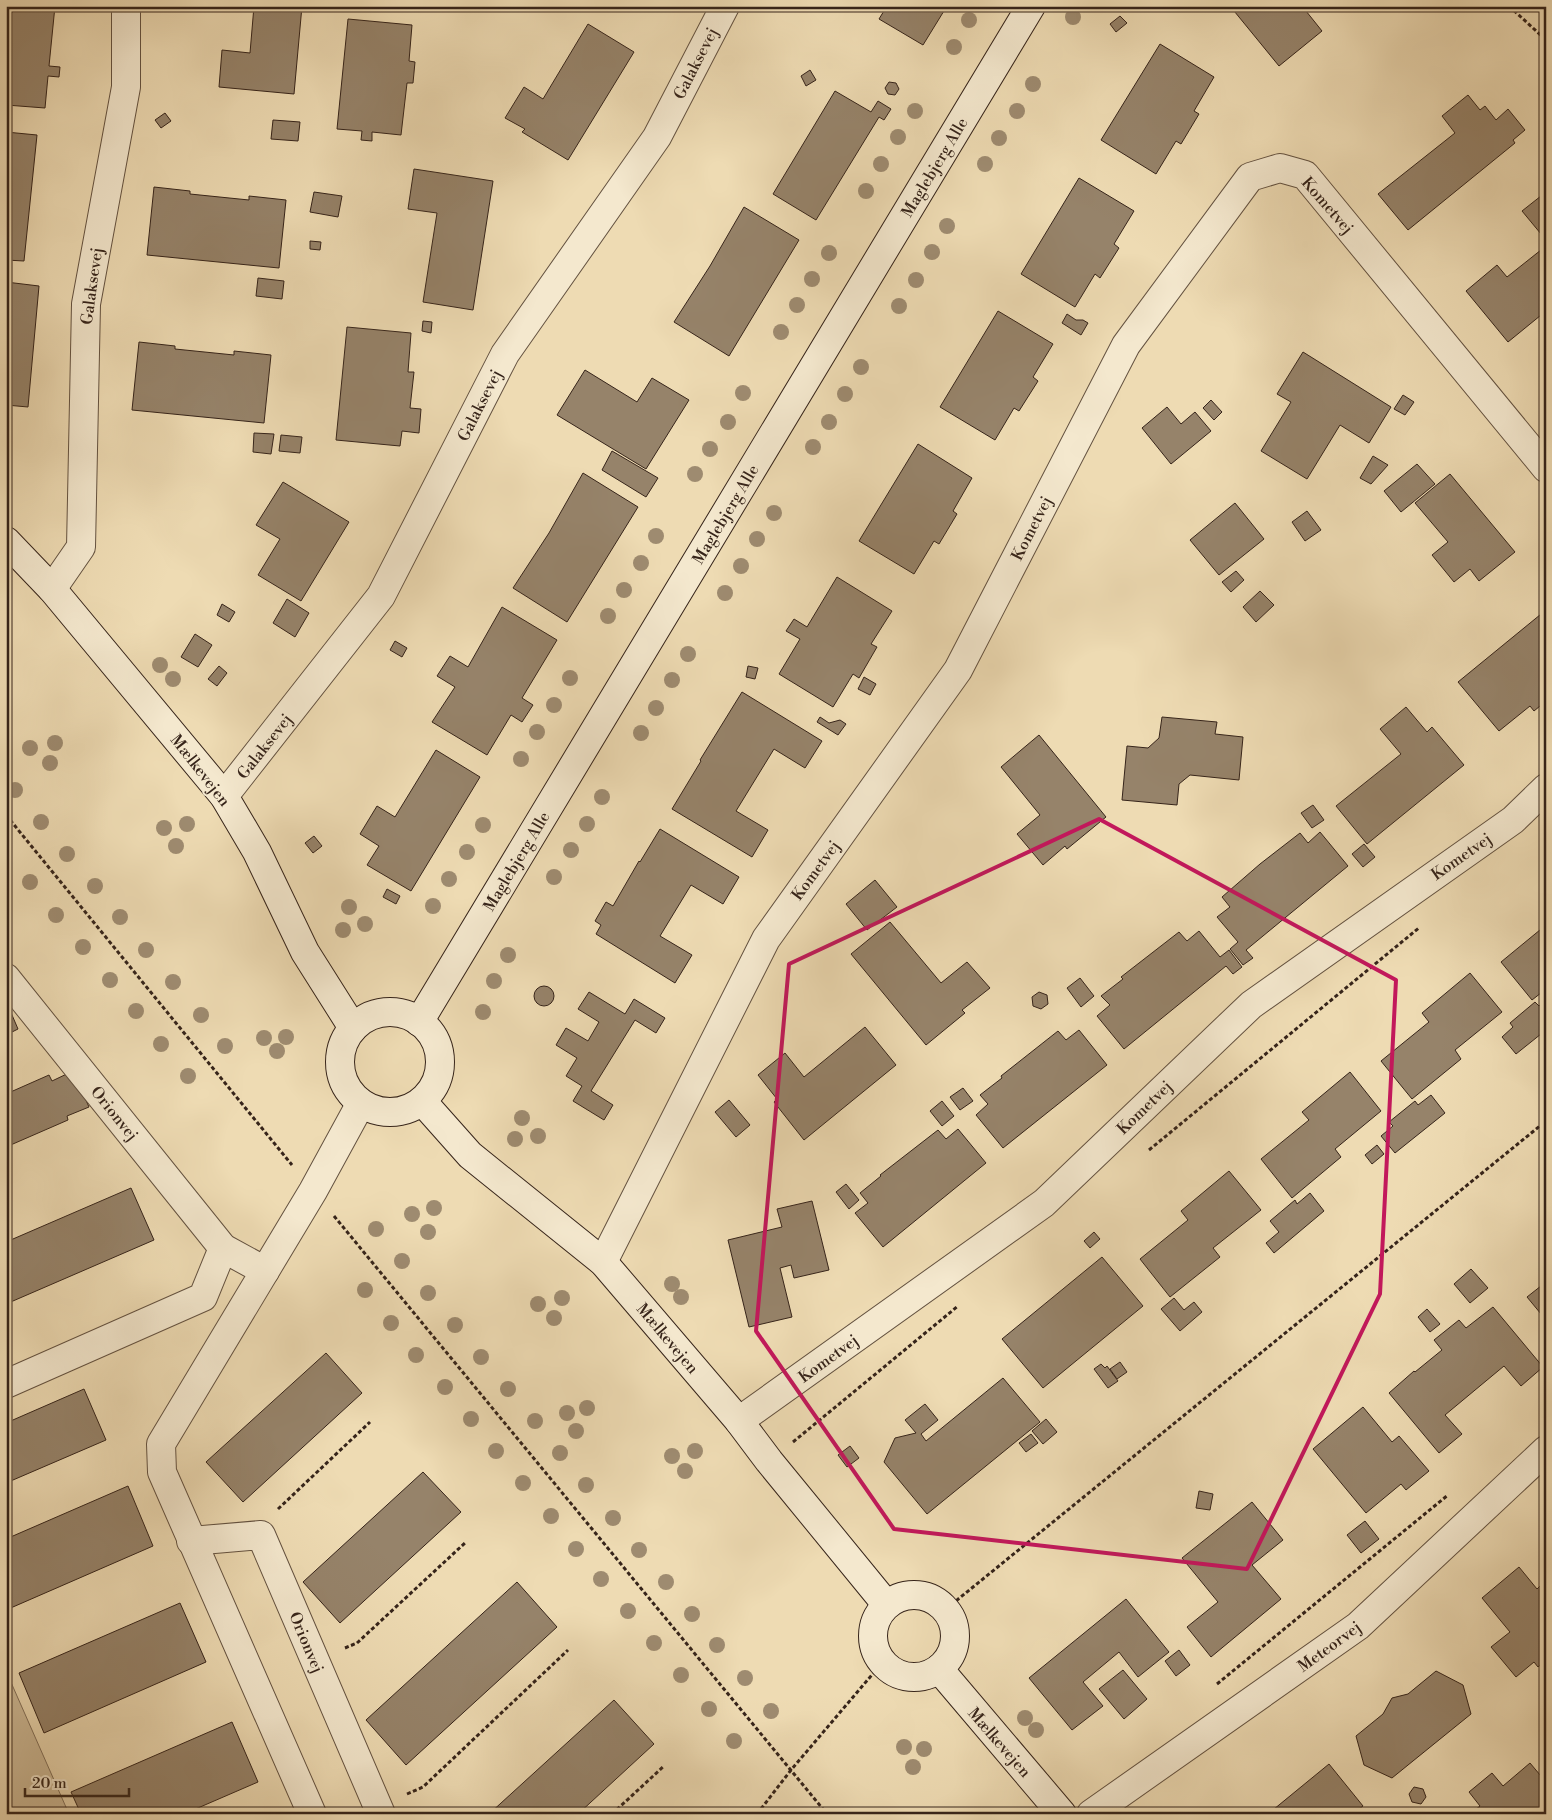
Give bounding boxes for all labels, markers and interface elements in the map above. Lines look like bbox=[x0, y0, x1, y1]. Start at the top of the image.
street label: Galaksevej bbox=[669, 24, 722, 103]
street label: Maglebjerg Alle bbox=[897, 114, 972, 221]
street label: Kometvej bbox=[1297, 173, 1358, 238]
street label: Galaksevej bbox=[77, 246, 107, 326]
street label: Galaksevej bbox=[453, 366, 506, 445]
street label: Maglebjerg Alle bbox=[688, 461, 763, 568]
street label: Kometvej bbox=[1007, 493, 1057, 564]
street label: Galaksevej bbox=[233, 710, 297, 783]
street label: Mælkevejen bbox=[166, 731, 235, 811]
street label: Maglebjerg Alle bbox=[479, 808, 554, 915]
street label: Kometvej bbox=[1427, 829, 1496, 885]
street label: Kometvej bbox=[787, 837, 844, 905]
street label: Kometvej bbox=[1113, 1076, 1177, 1139]
street label: Orionvej bbox=[86, 1082, 142, 1145]
street label: Mælkevejen bbox=[632, 1299, 703, 1378]
street label: Kometvej bbox=[795, 1330, 863, 1387]
street label: Orionvej bbox=[284, 1609, 328, 1676]
street label: Meteorvej bbox=[1294, 1617, 1365, 1676]
street label: Mælkevejen bbox=[964, 1704, 1035, 1782]
scale bar bbox=[25, 1765, 129, 1797]
text: 20 m bbox=[32, 1774, 67, 1793]

